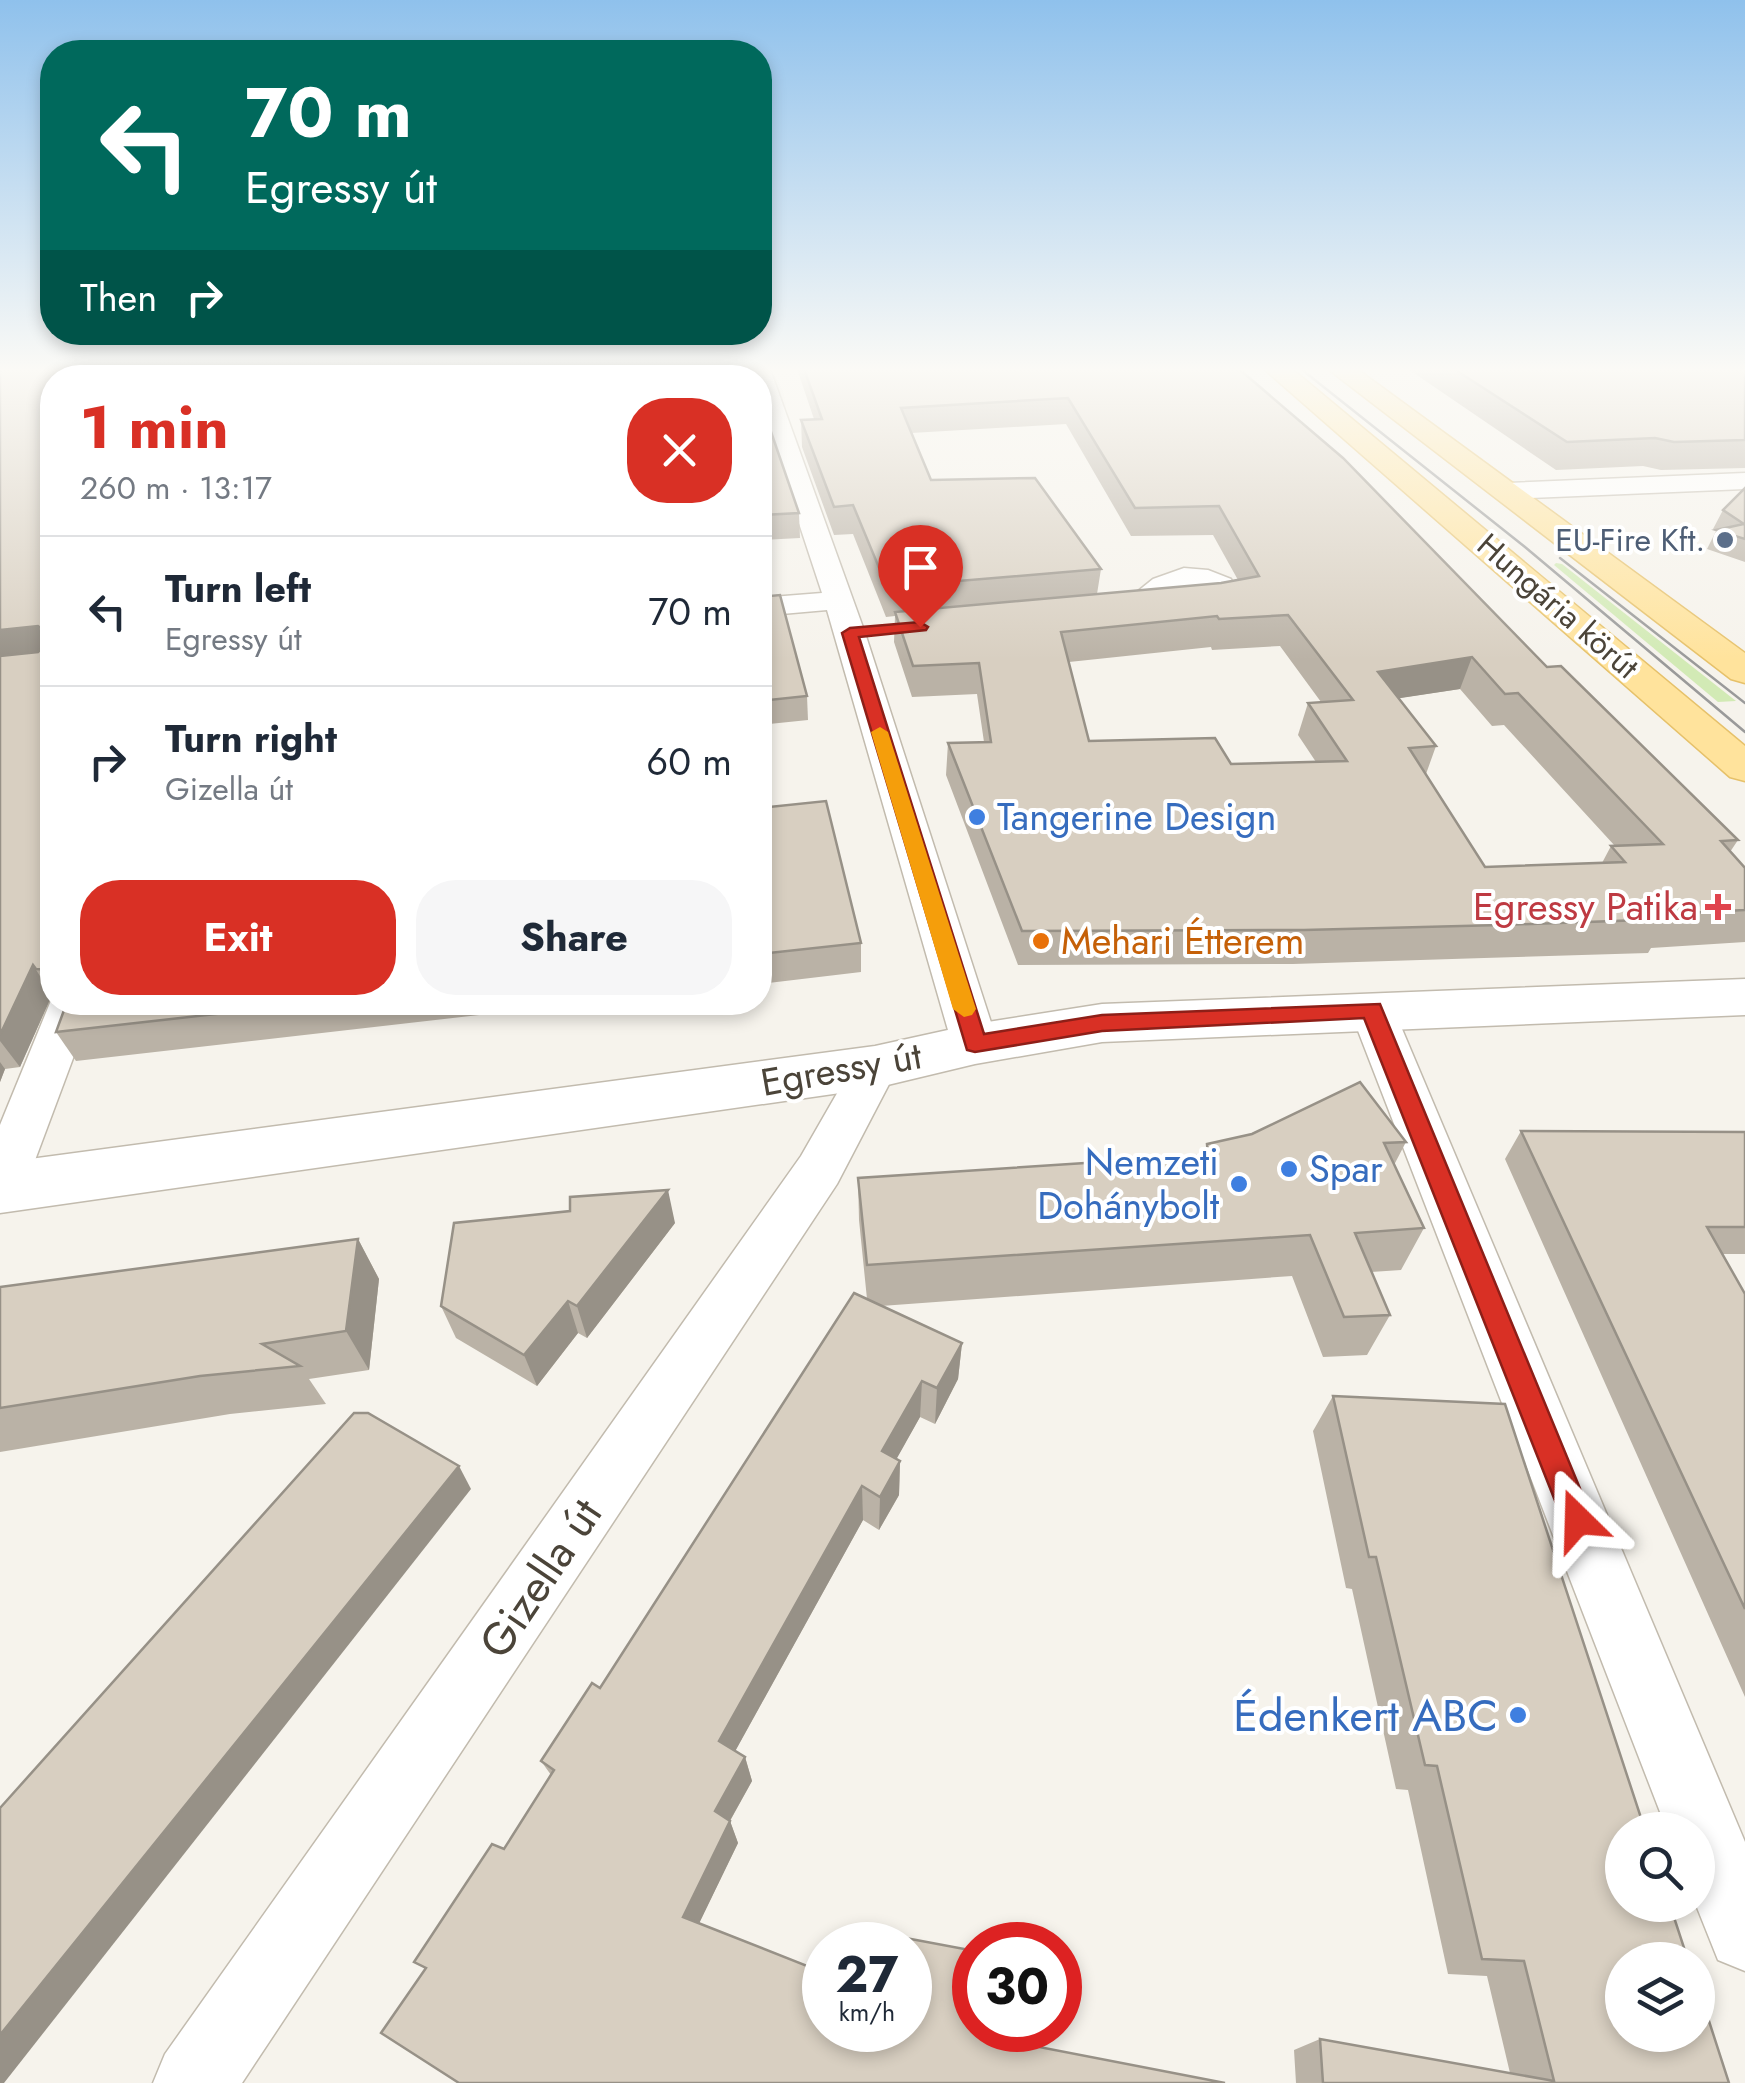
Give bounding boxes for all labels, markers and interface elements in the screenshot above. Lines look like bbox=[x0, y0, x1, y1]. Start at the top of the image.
text: 70 m bbox=[245, 62, 412, 163]
icon: left bbox=[80, 80, 210, 210]
text: Egressy út bbox=[245, 155, 437, 220]
text: Then bbox=[80, 270, 157, 325]
icon: right bbox=[177, 270, 232, 325]
text: 1 min bbox=[80, 384, 229, 471]
button: close bbox=[627, 398, 732, 503]
text: 260 m · 13:17 bbox=[80, 465, 272, 511]
place label: EU-Fire Kft. bbox=[1555, 517, 1705, 563]
street label: Hungária körút bbox=[1467, 523, 1649, 690]
pin bbox=[878, 525, 963, 628]
marker: EU-Fire Kft. bbox=[1714, 529, 1736, 551]
icon: arrive bbox=[893, 540, 948, 595]
text: Turn left bbox=[165, 561, 311, 616]
icon: left bbox=[80, 584, 135, 639]
text: 70 m bbox=[648, 584, 732, 639]
text: Egressy út bbox=[165, 616, 302, 662]
text: Turn right bbox=[165, 711, 337, 766]
icon: right bbox=[80, 734, 135, 789]
text: 60 m bbox=[646, 734, 732, 789]
text: Gizella út bbox=[165, 766, 293, 812]
place label: Tangerine Design bbox=[997, 789, 1276, 844]
marker: Tangerine Design bbox=[966, 806, 988, 828]
place label: Egressy Patika bbox=[1473, 879, 1698, 934]
button: Exit bbox=[80, 880, 396, 995]
button: Share bbox=[416, 880, 732, 995]
marker: Egressy Patika bbox=[1707, 896, 1729, 918]
place label: Mehari Étterem bbox=[1061, 913, 1304, 968]
marker: Mehari Étterem bbox=[1030, 930, 1052, 952]
street label: Egressy út bbox=[756, 1027, 926, 1110]
place label: Nemzeti Dohánybolt bbox=[1037, 1134, 1219, 1233]
place label: Spar bbox=[1309, 1141, 1383, 1196]
marker: Spar bbox=[1278, 1158, 1300, 1180]
marker: Nemzeti Dohánybolt bbox=[1228, 1173, 1250, 1195]
position arrow bbox=[1526, 1468, 1630, 1572]
street label: Gizella út bbox=[463, 1485, 618, 1671]
place label: Édenkert ABC bbox=[1233, 1683, 1498, 1748]
marker: Édenkert ABC bbox=[1507, 1704, 1529, 1726]
map controls bbox=[1605, 1812, 1715, 2052]
button: search bbox=[1605, 1812, 1715, 1922]
speed limit sign: 30 bbox=[952, 1922, 1082, 2052]
text: 27 bbox=[836, 1938, 898, 2011]
button: layers bbox=[1605, 1942, 1715, 2052]
text: km/h bbox=[839, 1994, 895, 2030]

